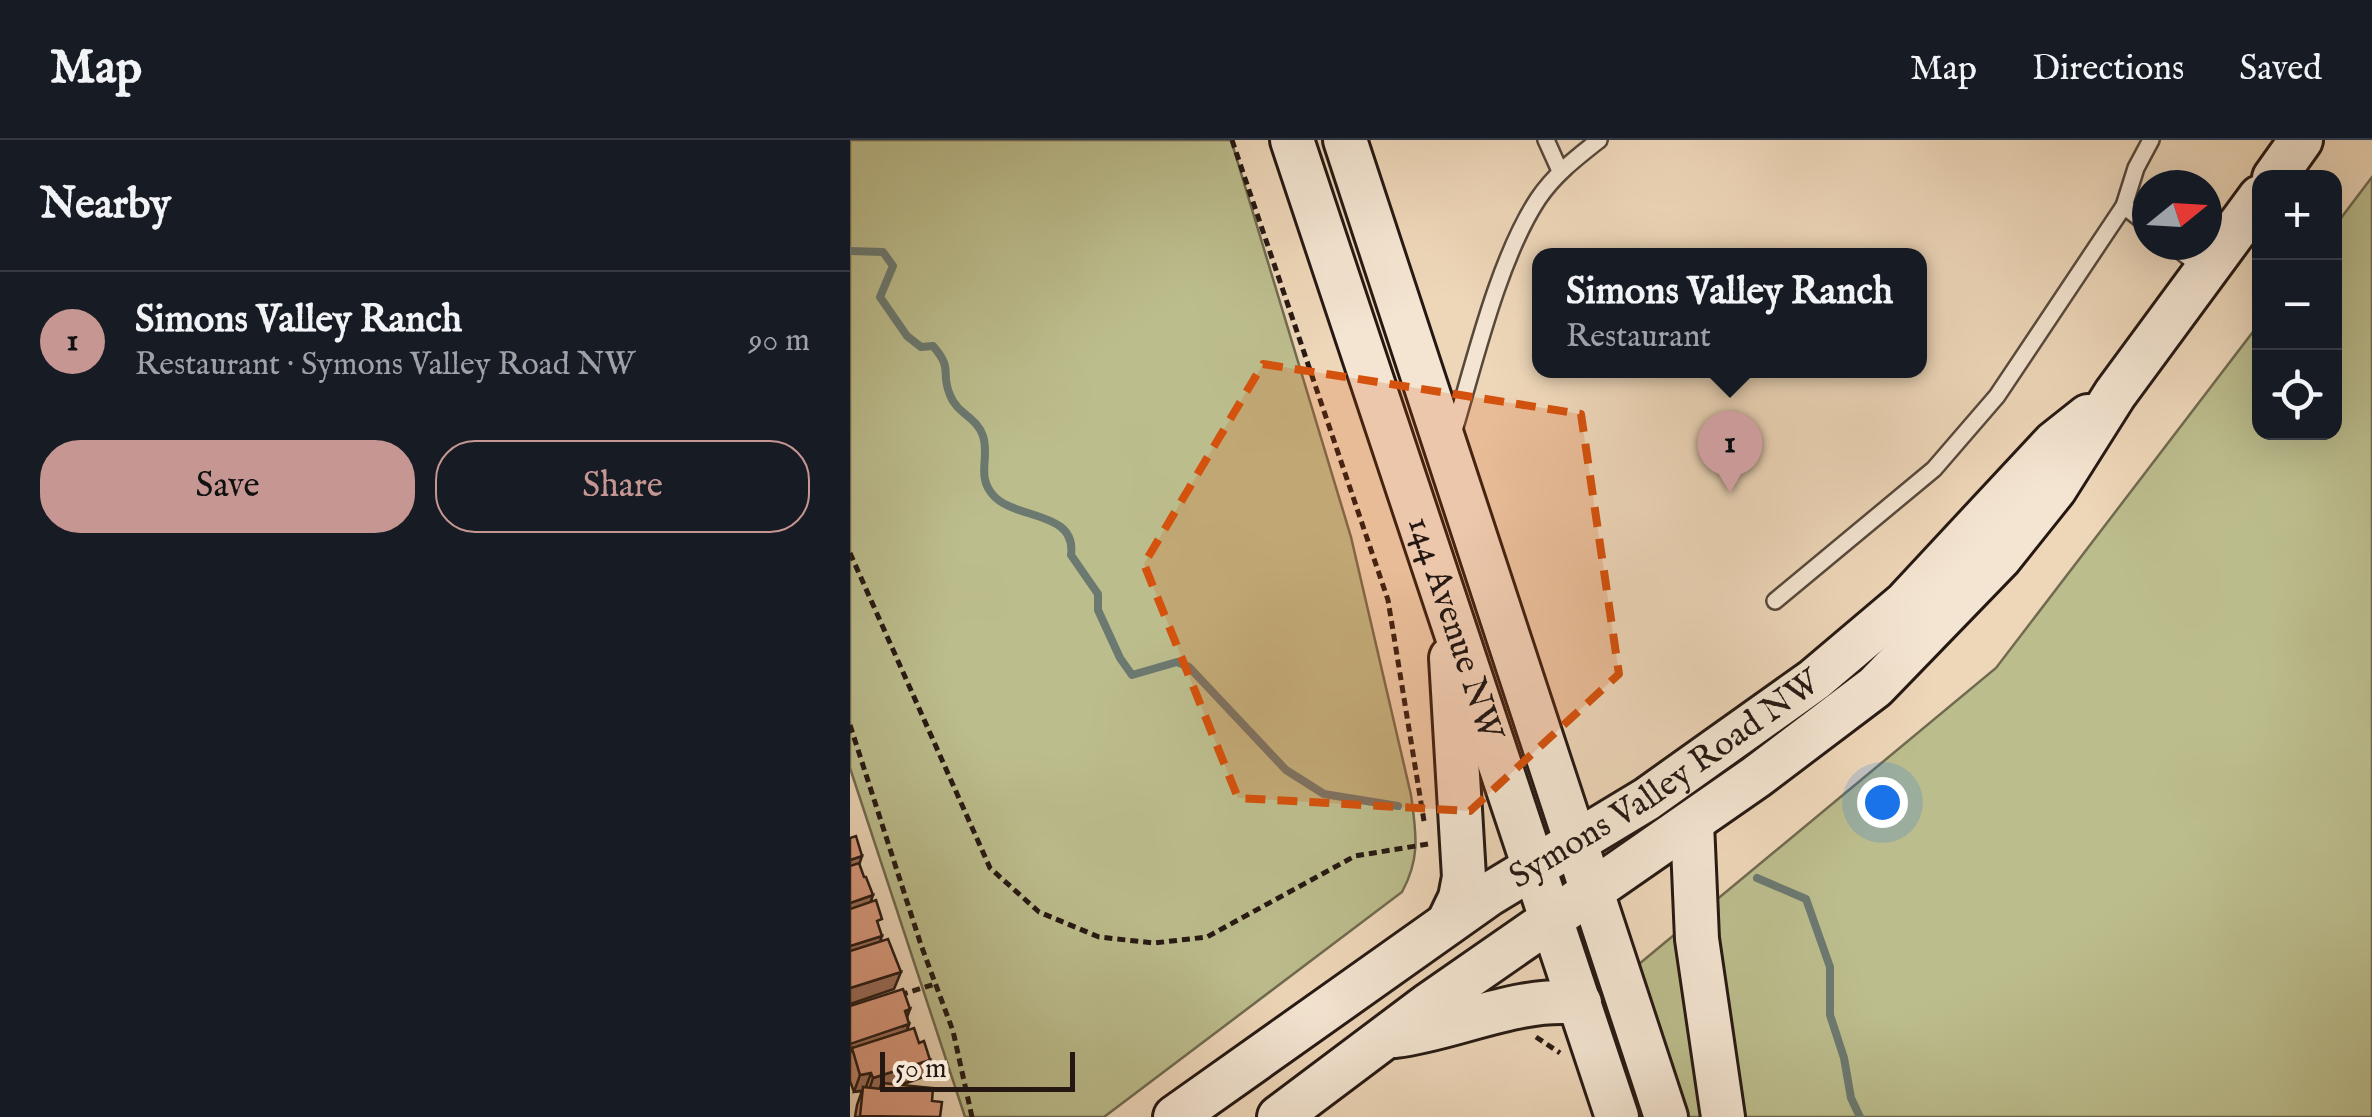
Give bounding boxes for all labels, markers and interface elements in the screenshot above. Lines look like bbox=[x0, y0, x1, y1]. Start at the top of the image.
text: Map bbox=[50, 39, 142, 99]
text: Map bbox=[1910, 47, 1977, 92]
text: Directions bbox=[2032, 47, 2184, 92]
text: Saved bbox=[2239, 47, 2322, 92]
north arrow bbox=[2132, 170, 2222, 260]
map controls bbox=[2252, 170, 2342, 440]
button: + bbox=[2252, 170, 2342, 260]
text: Nearby bbox=[40, 179, 171, 232]
popup bbox=[1532, 248, 1927, 378]
button: − bbox=[2252, 260, 2342, 350]
text: Simons Valley Ranch bbox=[1566, 269, 1893, 317]
text: Simons Valley Ranch bbox=[135, 297, 462, 345]
text: Restaurant bbox=[1566, 317, 1711, 358]
text: 1 bbox=[67, 321, 78, 362]
text: 90 m bbox=[749, 321, 810, 362]
text: Restaurant · Symons Valley Road NW bbox=[135, 345, 635, 386]
button: locate bbox=[2252, 350, 2342, 440]
pin: 1 bbox=[1698, 410, 1762, 493]
button: Save bbox=[40, 440, 415, 533]
button: Share bbox=[435, 440, 810, 533]
street label: 144 Avenue NW bbox=[1396, 511, 1513, 748]
street label: Symons Valley Road NW bbox=[1501, 659, 1831, 899]
your location bbox=[1857, 777, 1908, 828]
scale bar bbox=[880, 1047, 1075, 1092]
text: 50 m bbox=[895, 1052, 947, 1087]

